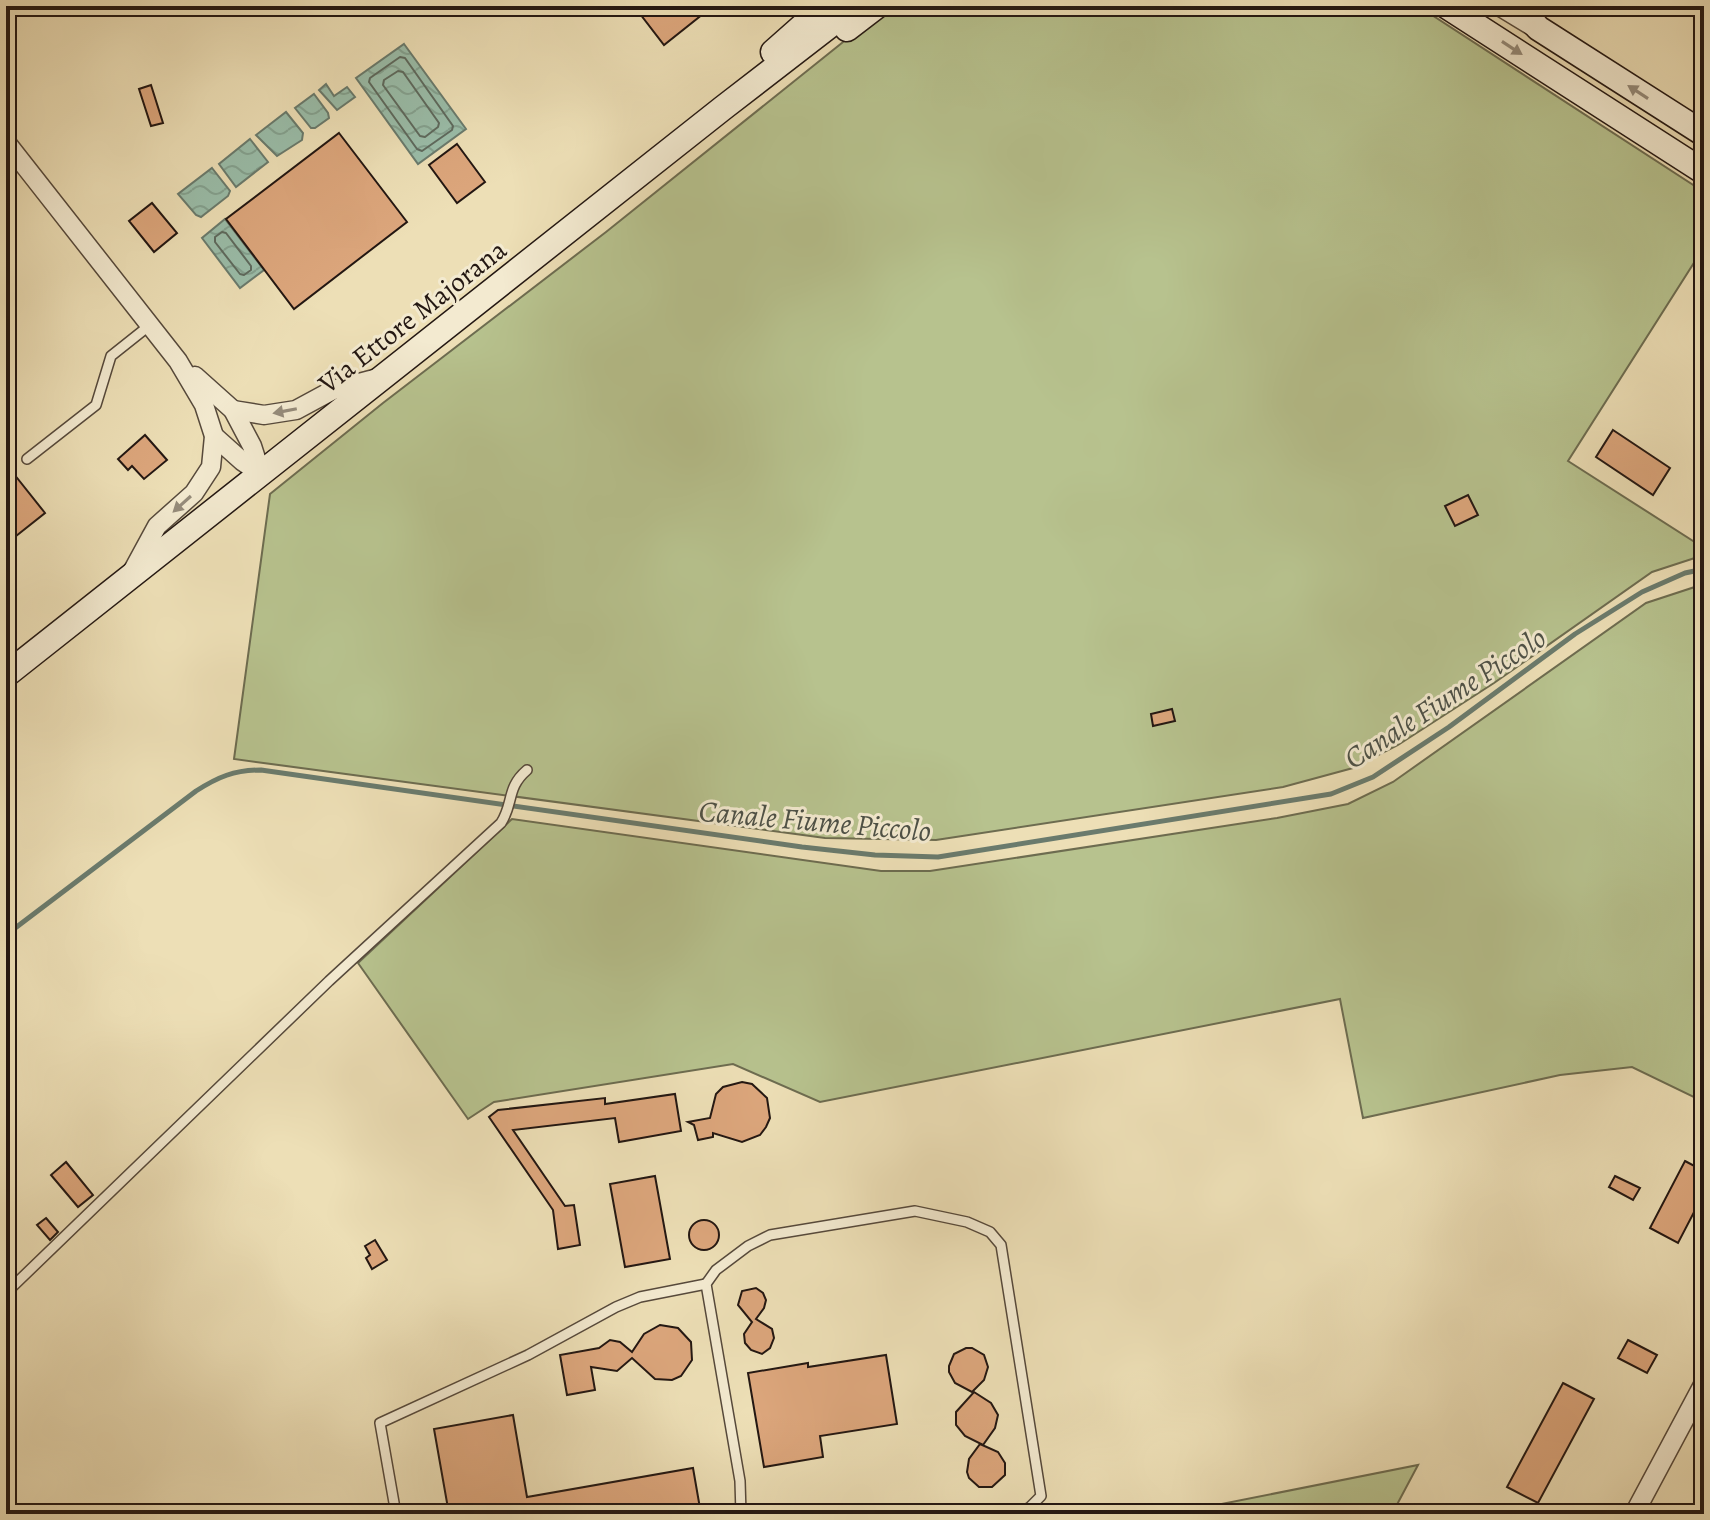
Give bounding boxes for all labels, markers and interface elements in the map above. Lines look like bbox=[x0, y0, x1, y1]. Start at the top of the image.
one-way arrow bbox=[1501, 41, 1523, 55]
one-way arrow bbox=[1628, 85, 1649, 100]
street label: Via Ettore Majorana bbox=[310, 231, 515, 403]
one-way arrow bbox=[273, 406, 298, 418]
one-way arrow bbox=[173, 494, 192, 512]
water label: Canale Fiume Piccolo bbox=[1336, 618, 1554, 778]
water label: Canale Fiume Piccolo bbox=[697, 791, 933, 851]

